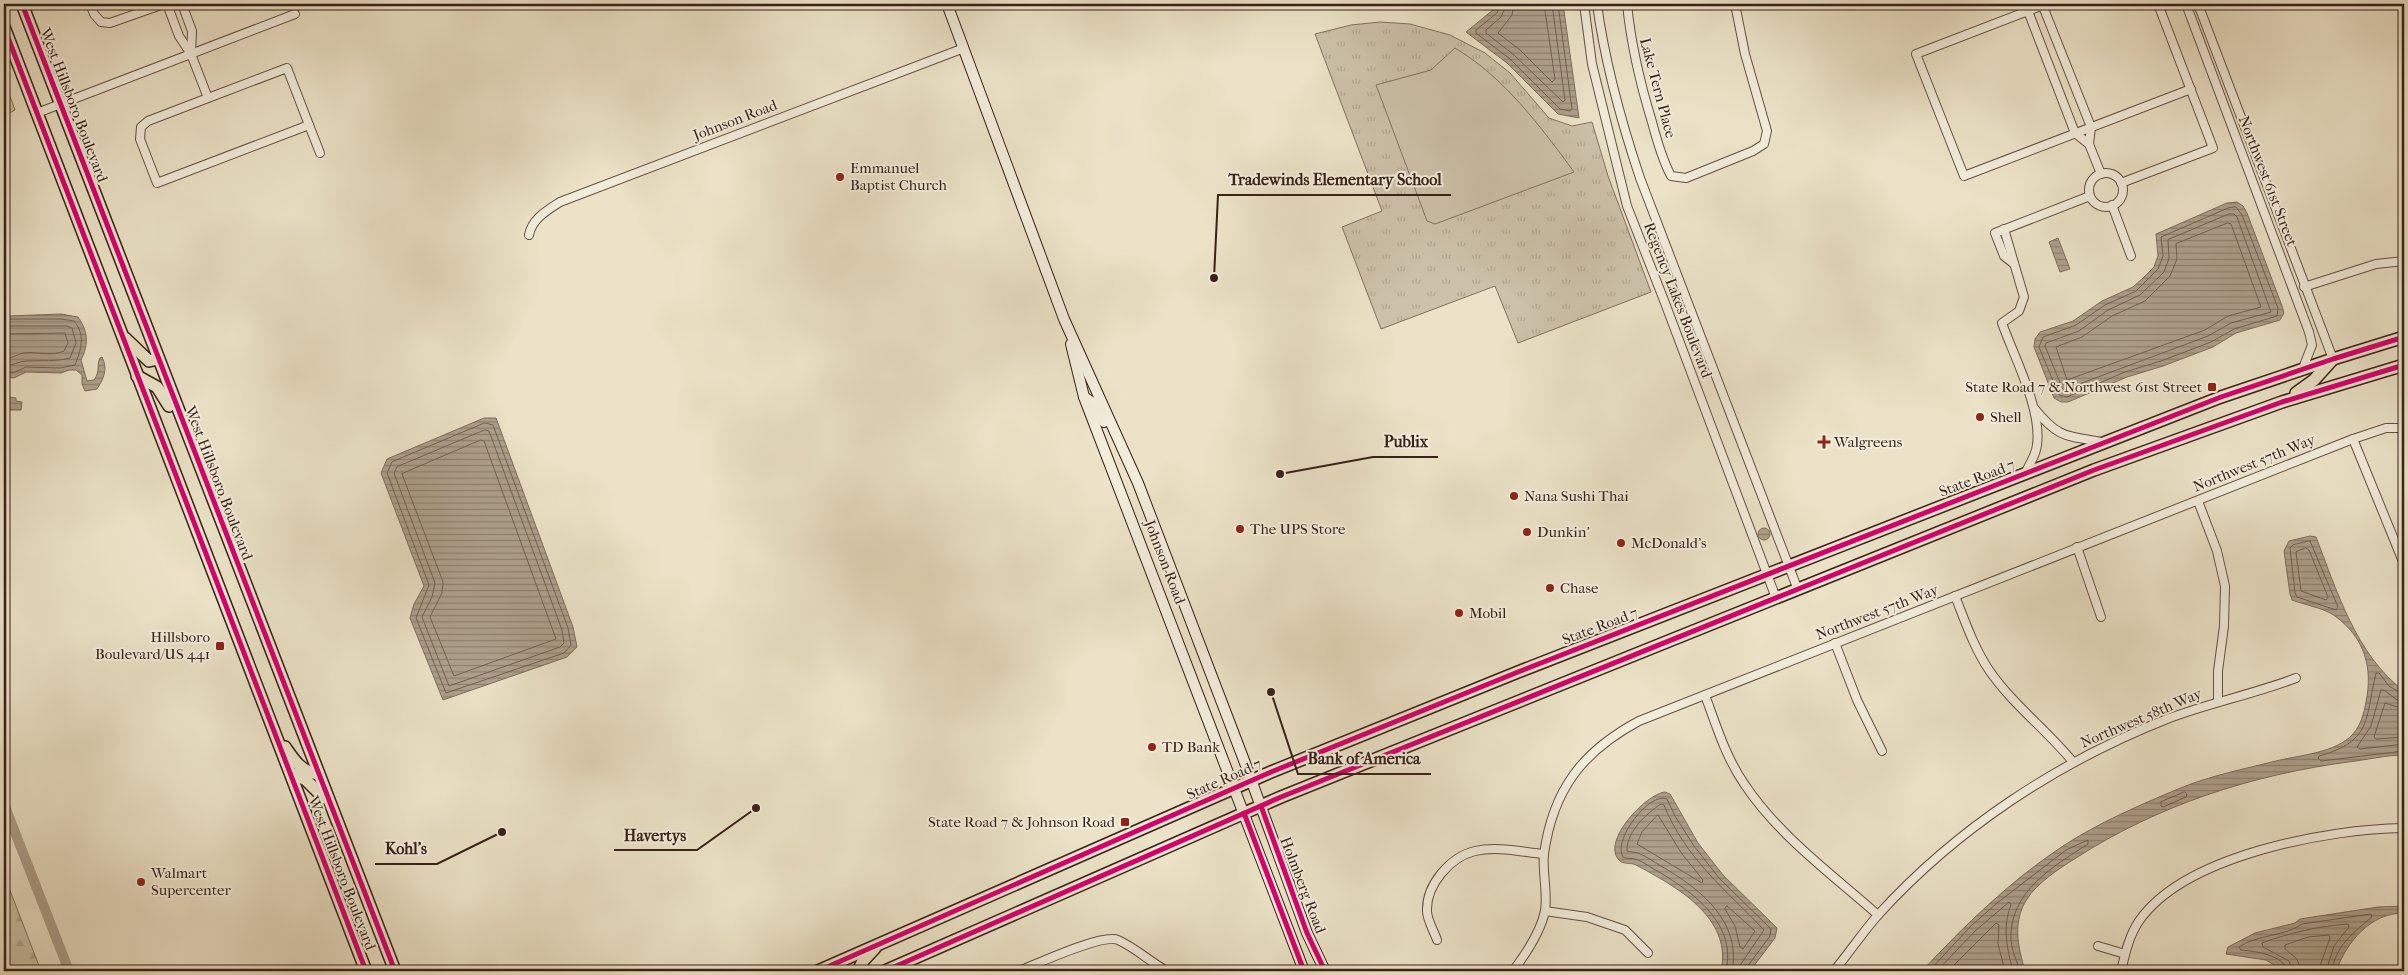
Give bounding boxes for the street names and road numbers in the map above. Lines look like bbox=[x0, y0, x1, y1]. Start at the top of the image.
street label: West Hillsboro Boulevard bbox=[36, 24, 112, 185]
street label: Lake Tern Place bbox=[1636, 36, 1680, 141]
street label: Johnson Road bbox=[690, 95, 780, 145]
street label: Northwest 61st Street bbox=[2235, 113, 2301, 249]
street label: Regency Lakes Boulevard bbox=[1640, 220, 1716, 381]
street label: West Hillsboro Boulevard bbox=[181, 402, 257, 563]
street label: Northwest 57th Way bbox=[2190, 430, 2319, 496]
street label: State Road 7 bbox=[1936, 455, 2018, 501]
street label: Johnson Road bbox=[1140, 517, 1190, 607]
street label: Northwest 57th Way bbox=[1813, 580, 1942, 644]
street label: State Road 7 bbox=[1559, 603, 1641, 649]
street label: Northwest 58th Way bbox=[2077, 684, 2205, 752]
street label: State Road 7 bbox=[1184, 755, 1264, 803]
street label: West Hillsboro Boulevard bbox=[304, 792, 380, 953]
street label: Holmberg Road bbox=[1276, 834, 1330, 937]

